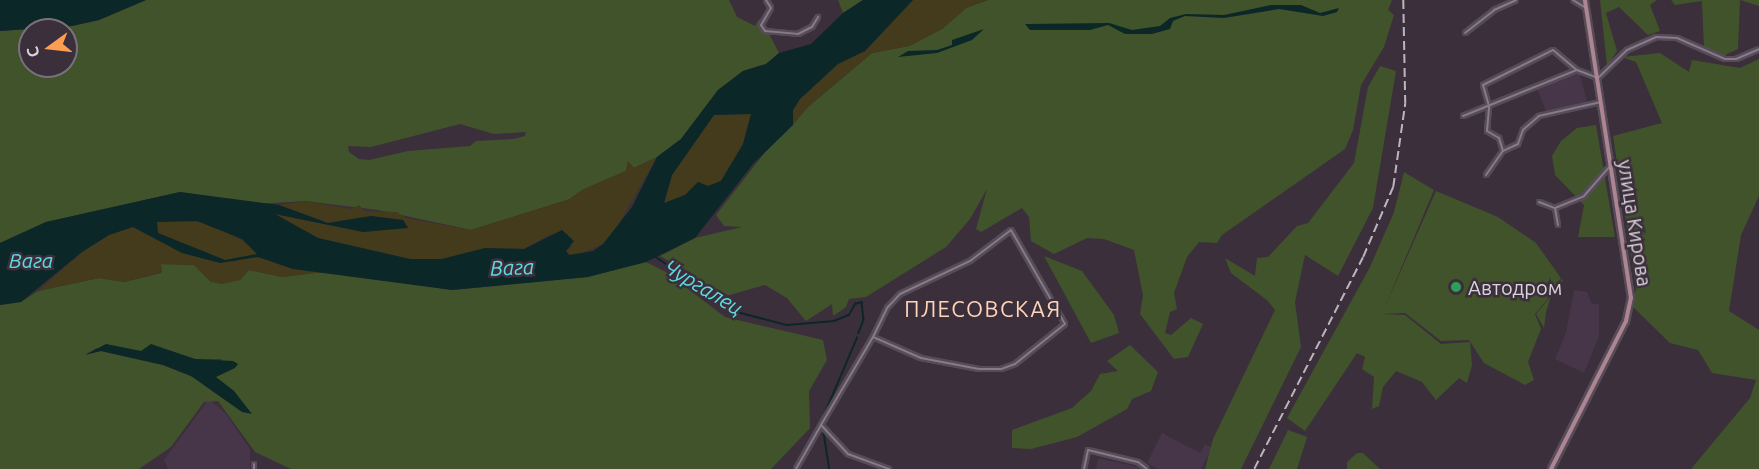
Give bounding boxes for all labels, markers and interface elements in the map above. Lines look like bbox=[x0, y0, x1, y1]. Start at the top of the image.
north arrow bbox=[18, 18, 78, 78]
text: С bbox=[23, 45, 43, 59]
street label: улица Кирова bbox=[1613, 158, 1657, 288]
water label: Вага bbox=[9, 247, 53, 273]
water label: Вага bbox=[489, 254, 535, 280]
water label: Чургалец bbox=[660, 254, 748, 320]
place label: Автодром bbox=[1468, 275, 1562, 299]
marker: Автодром bbox=[1449, 280, 1463, 294]
district label: ПЛЕСОВСКАЯ bbox=[904, 296, 1062, 322]

